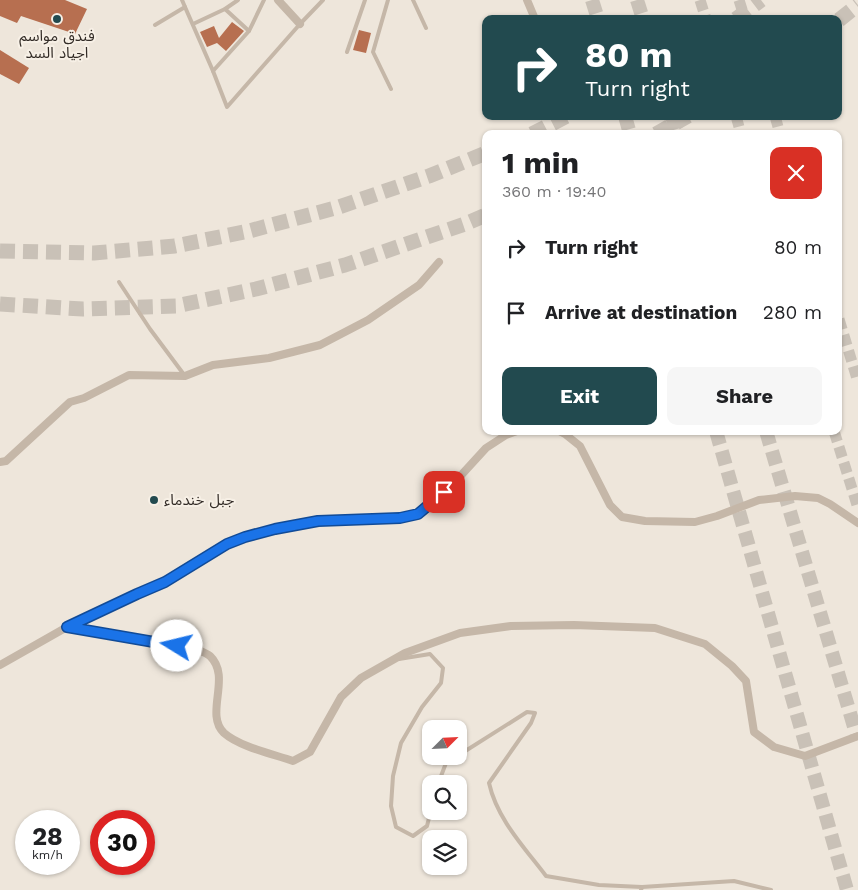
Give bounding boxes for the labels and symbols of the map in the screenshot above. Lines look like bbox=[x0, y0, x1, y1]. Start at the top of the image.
marker: فندق مواسم اجياد السد bbox=[51, 13, 63, 25]
place label: فندق مواسم اجياد السد bbox=[19, 27, 95, 62]
pin bbox=[423, 471, 465, 513]
place label: جبل خندماء bbox=[164, 491, 235, 509]
marker: جبل خندماء bbox=[148, 494, 160, 506]
position arrow bbox=[150, 619, 202, 671]
north arrow bbox=[422, 720, 468, 765]
speed limit sign: 30 bbox=[90, 810, 155, 875]

